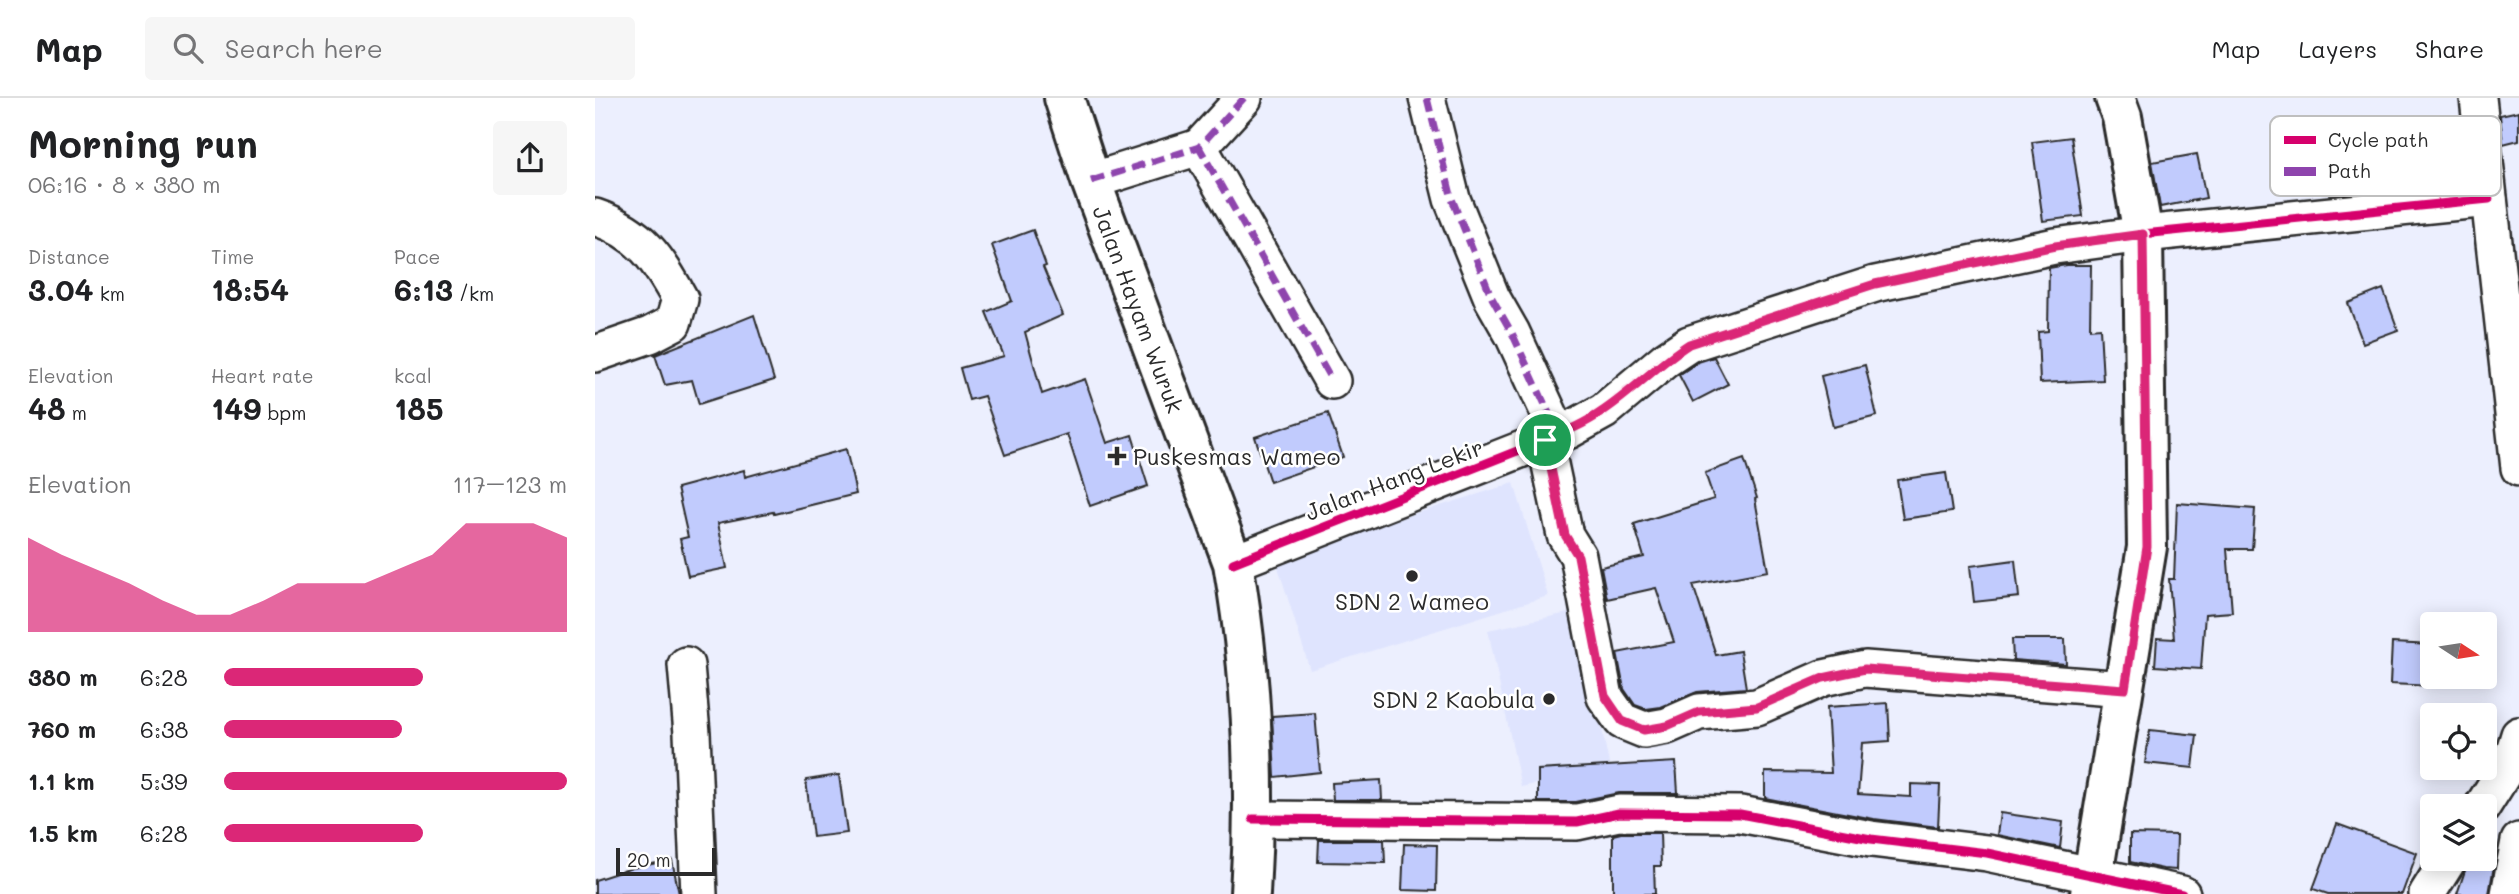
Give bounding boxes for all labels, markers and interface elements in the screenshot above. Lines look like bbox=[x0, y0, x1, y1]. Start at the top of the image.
search box bbox=[145, 17, 635, 80]
text: Map bbox=[35, 27, 103, 70]
icon: search bbox=[169, 29, 207, 67]
text: Search here bbox=[225, 31, 383, 65]
text: Map bbox=[2212, 33, 2260, 64]
text: Layers bbox=[2298, 33, 2377, 64]
text: Share bbox=[2415, 33, 2484, 64]
legend bbox=[2270, 116, 2501, 196]
text: Morning run bbox=[28, 118, 258, 168]
button: share bbox=[493, 121, 567, 195]
text: Cycle path bbox=[2328, 127, 2428, 152]
text: Path bbox=[2328, 158, 2371, 183]
text: 06:16 · 8 × 380 m bbox=[28, 169, 220, 199]
street label: Jalan Hayam Wuruk bbox=[1086, 201, 1191, 417]
text: Distance bbox=[28, 244, 110, 269]
text: Time bbox=[211, 244, 254, 269]
text: Pace bbox=[394, 244, 440, 269]
text: 3.04 bbox=[28, 269, 94, 309]
text: 18:54 bbox=[211, 269, 289, 309]
text: 6:13 bbox=[394, 269, 453, 309]
text: km bbox=[94, 281, 125, 306]
text: /km bbox=[453, 281, 494, 306]
text: Elevation bbox=[28, 363, 113, 388]
text: Heart rate bbox=[211, 363, 314, 388]
text: kcal bbox=[394, 363, 432, 388]
text: 48 bbox=[28, 388, 66, 428]
text: 149 bbox=[211, 388, 261, 428]
text: 185 bbox=[394, 388, 443, 428]
text: m bbox=[66, 400, 87, 425]
text: bpm bbox=[261, 400, 306, 425]
pin bbox=[1515, 410, 1575, 470]
icon: arrive bbox=[1526, 421, 1564, 459]
street label: Jalan Hang Lekir bbox=[1301, 431, 1487, 527]
place label: Puskesmas Wameo bbox=[1133, 441, 1340, 471]
marker: Puskesmas Wameo bbox=[1107, 446, 1127, 466]
text: Elevation bbox=[28, 469, 131, 499]
text: 117–123 m bbox=[453, 469, 567, 499]
marker: SDN 2 Wameo bbox=[1404, 568, 1420, 584]
place label: SDN 2 Wameo bbox=[1335, 586, 1489, 616]
north arrow bbox=[2420, 612, 2497, 690]
map controls bbox=[2420, 612, 2497, 871]
text: 380 m bbox=[28, 662, 97, 692]
text: 6:28 bbox=[140, 662, 188, 692]
place label: SDN 2 Kaobula bbox=[1372, 684, 1535, 714]
marker: SDN 2 Kaobula bbox=[1541, 691, 1557, 707]
button: locate bbox=[2420, 703, 2497, 780]
text: 760 m bbox=[28, 714, 96, 744]
text: 6:38 bbox=[140, 714, 188, 744]
text: 1.1 km bbox=[28, 766, 94, 796]
text: 5:39 bbox=[140, 766, 188, 796]
button: layers bbox=[2420, 794, 2497, 871]
text: 1.5 km bbox=[28, 818, 98, 848]
text: 6:28 bbox=[140, 818, 188, 848]
scale bar bbox=[616, 845, 716, 877]
text: 20 m bbox=[627, 847, 671, 872]

